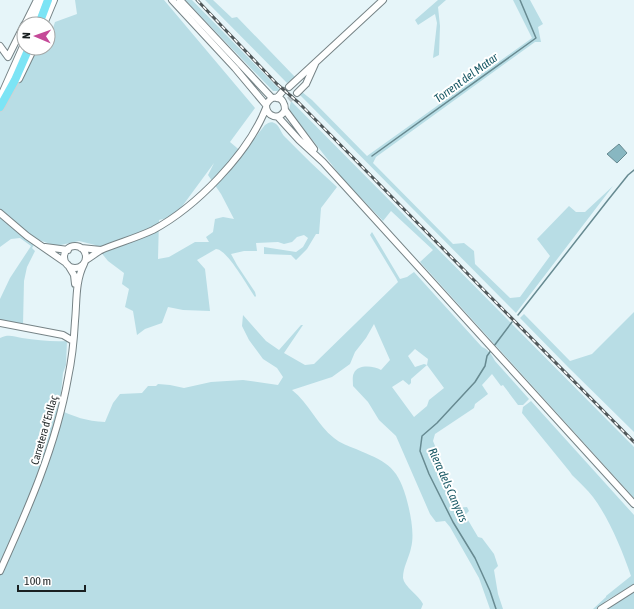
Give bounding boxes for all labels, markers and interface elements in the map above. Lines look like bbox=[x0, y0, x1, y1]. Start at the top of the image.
north arrow bbox=[16, 16, 56, 56]
text: N bbox=[20, 32, 32, 39]
water label: Torrent del Matar bbox=[431, 50, 501, 106]
street label: Carretera d'Enllaç bbox=[28, 393, 60, 466]
water label: Riera dels Canyars bbox=[425, 446, 471, 524]
scale bar bbox=[18, 567, 85, 593]
text: 100 m bbox=[24, 574, 51, 588]

